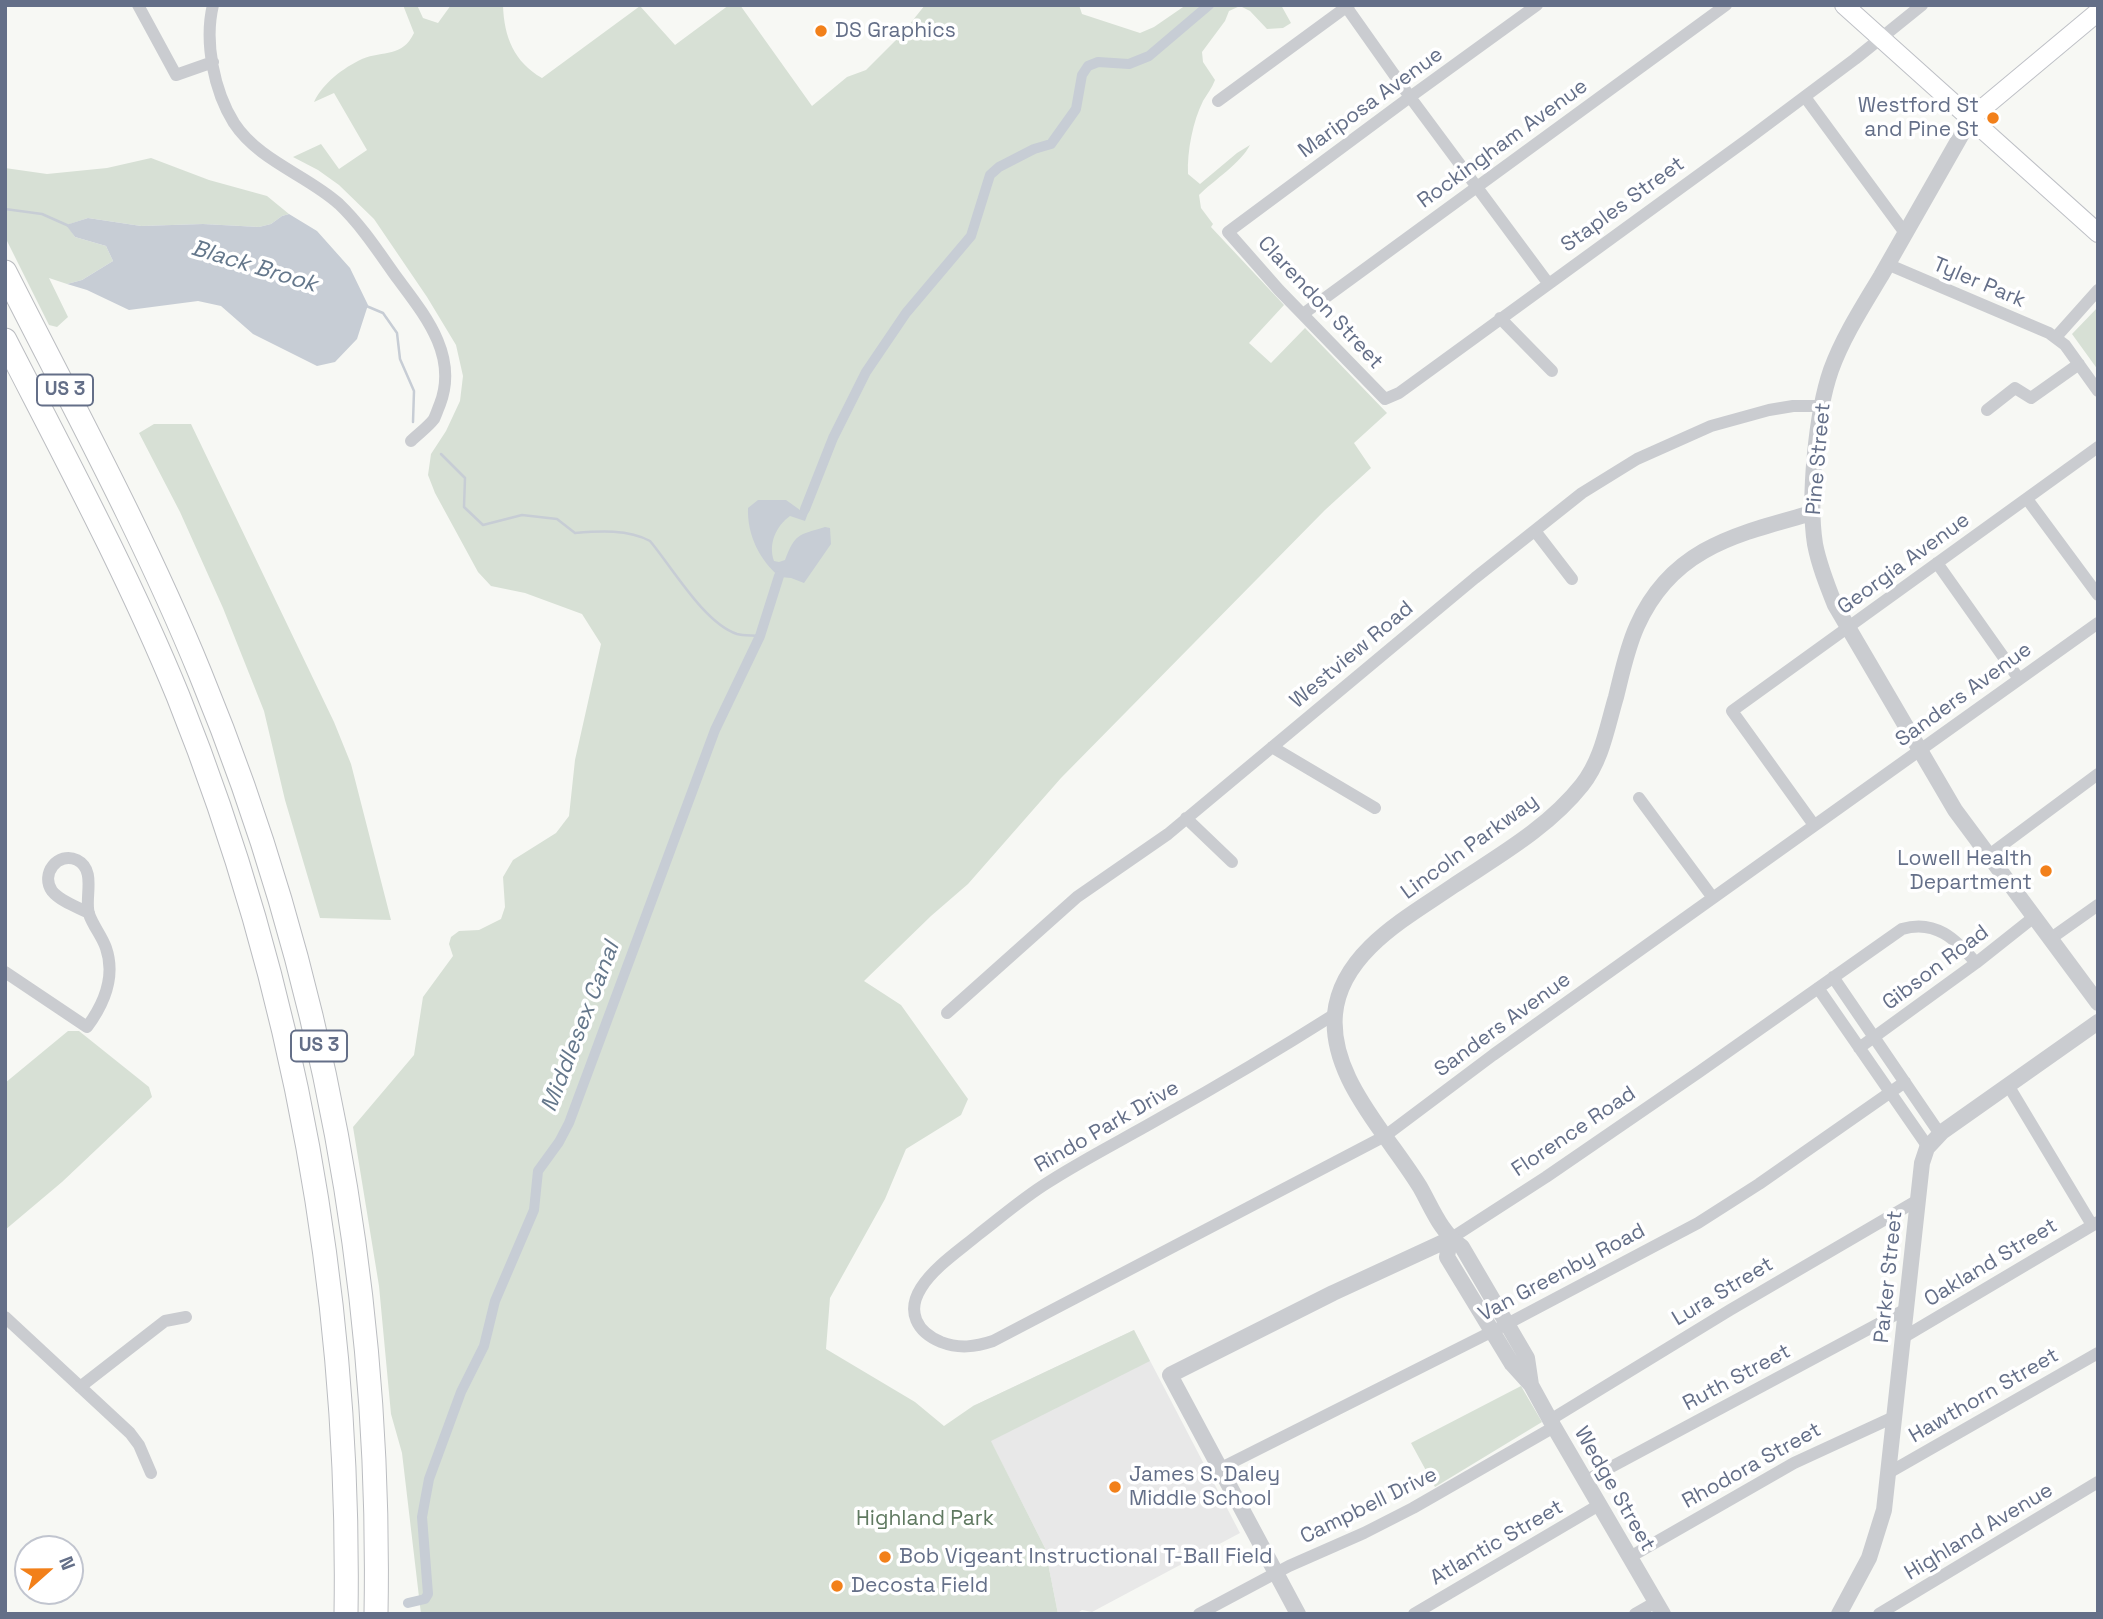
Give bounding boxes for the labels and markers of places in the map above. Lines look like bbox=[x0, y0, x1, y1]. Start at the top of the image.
place label: DS Graphics bbox=[835, 18, 956, 44]
marker: DS Graphics bbox=[813, 23, 829, 39]
place label: Westford St and Pine St bbox=[1858, 93, 1979, 143]
marker: Westford St and Pine St bbox=[1985, 110, 2001, 126]
place label: Lowell Health Department bbox=[1897, 846, 2032, 896]
marker: Lowell Health Department bbox=[2038, 863, 2054, 879]
place label: James S. Daley Middle School bbox=[1129, 1462, 1280, 1512]
marker: James S. Daley Middle School bbox=[1107, 1479, 1123, 1495]
place label: Bob Vigeant Instructional T-Ball Field bbox=[899, 1544, 1273, 1570]
marker: Bob Vigeant Instructional T-Ball Field bbox=[877, 1549, 893, 1565]
place label: Decosta Field bbox=[851, 1573, 988, 1599]
marker: Decosta Field bbox=[829, 1578, 845, 1594]

